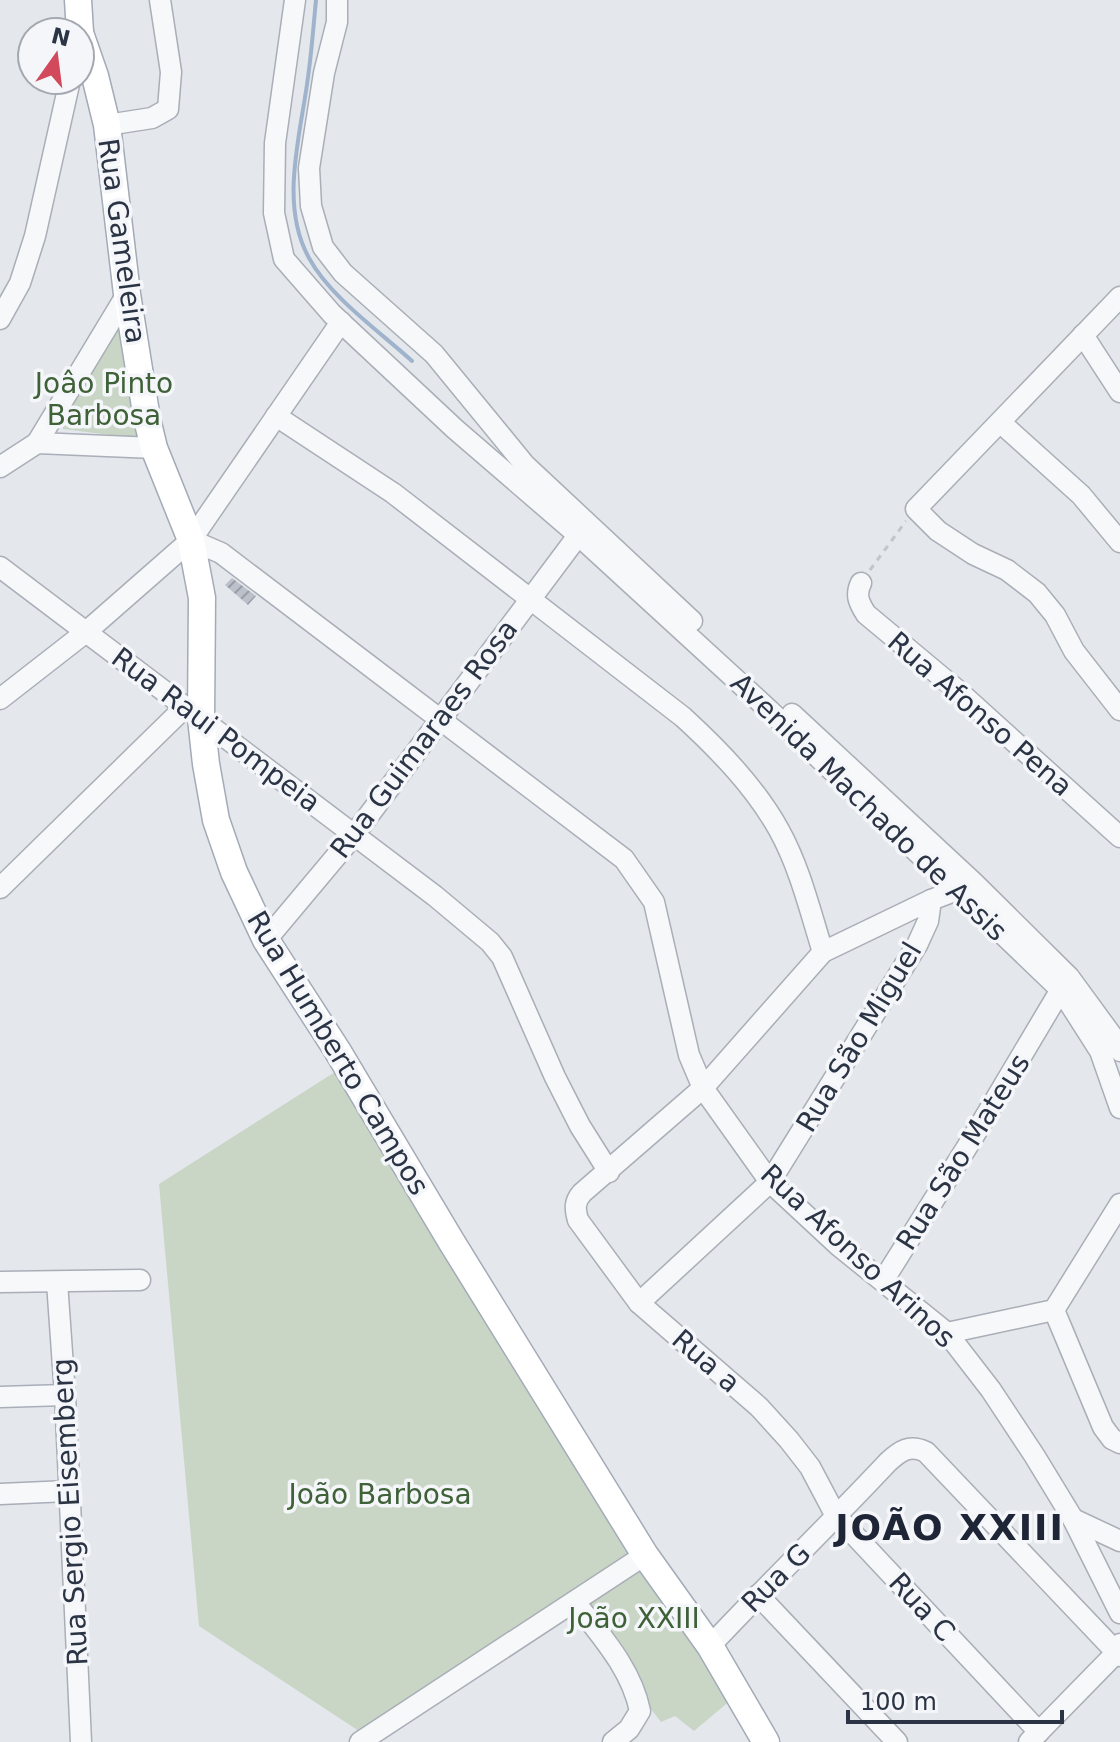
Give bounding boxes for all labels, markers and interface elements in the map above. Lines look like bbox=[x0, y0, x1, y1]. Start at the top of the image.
north arrow bbox=[16, 16, 96, 96]
text: N bbox=[49, 23, 73, 51]
street label: Rua Gameleira bbox=[91, 136, 153, 346]
park label: Joâo Pinto Barbosa bbox=[33, 367, 173, 432]
street label: Rua Guimaraes Rosa bbox=[324, 613, 524, 865]
street label: Rua Afonso Pena bbox=[881, 625, 1079, 803]
street label: Rua Raui Pompeia bbox=[105, 641, 327, 819]
street label: Avenida Machado de Assis bbox=[724, 666, 1014, 948]
street label: Rua Humberto Campos bbox=[240, 905, 436, 1201]
street label: Rua São Miguel bbox=[789, 936, 929, 1138]
street label: Rua São Mateus bbox=[889, 1048, 1037, 1256]
street label: Rua Afonso Arinos bbox=[754, 1158, 962, 1354]
street label: Rua a bbox=[665, 1323, 747, 1399]
street label: Rua Sergio Eisemberg bbox=[45, 1357, 95, 1667]
park label: João Barbosa bbox=[286, 1478, 472, 1511]
district label: JOÃO XXIII bbox=[832, 1507, 1065, 1548]
street label: Rua G bbox=[735, 1537, 817, 1619]
street label: Rua C bbox=[882, 1566, 962, 1648]
park label: João XXIII bbox=[566, 1602, 700, 1635]
scale bar bbox=[848, 1674, 1062, 1724]
text: 100 m bbox=[860, 1688, 937, 1716]

